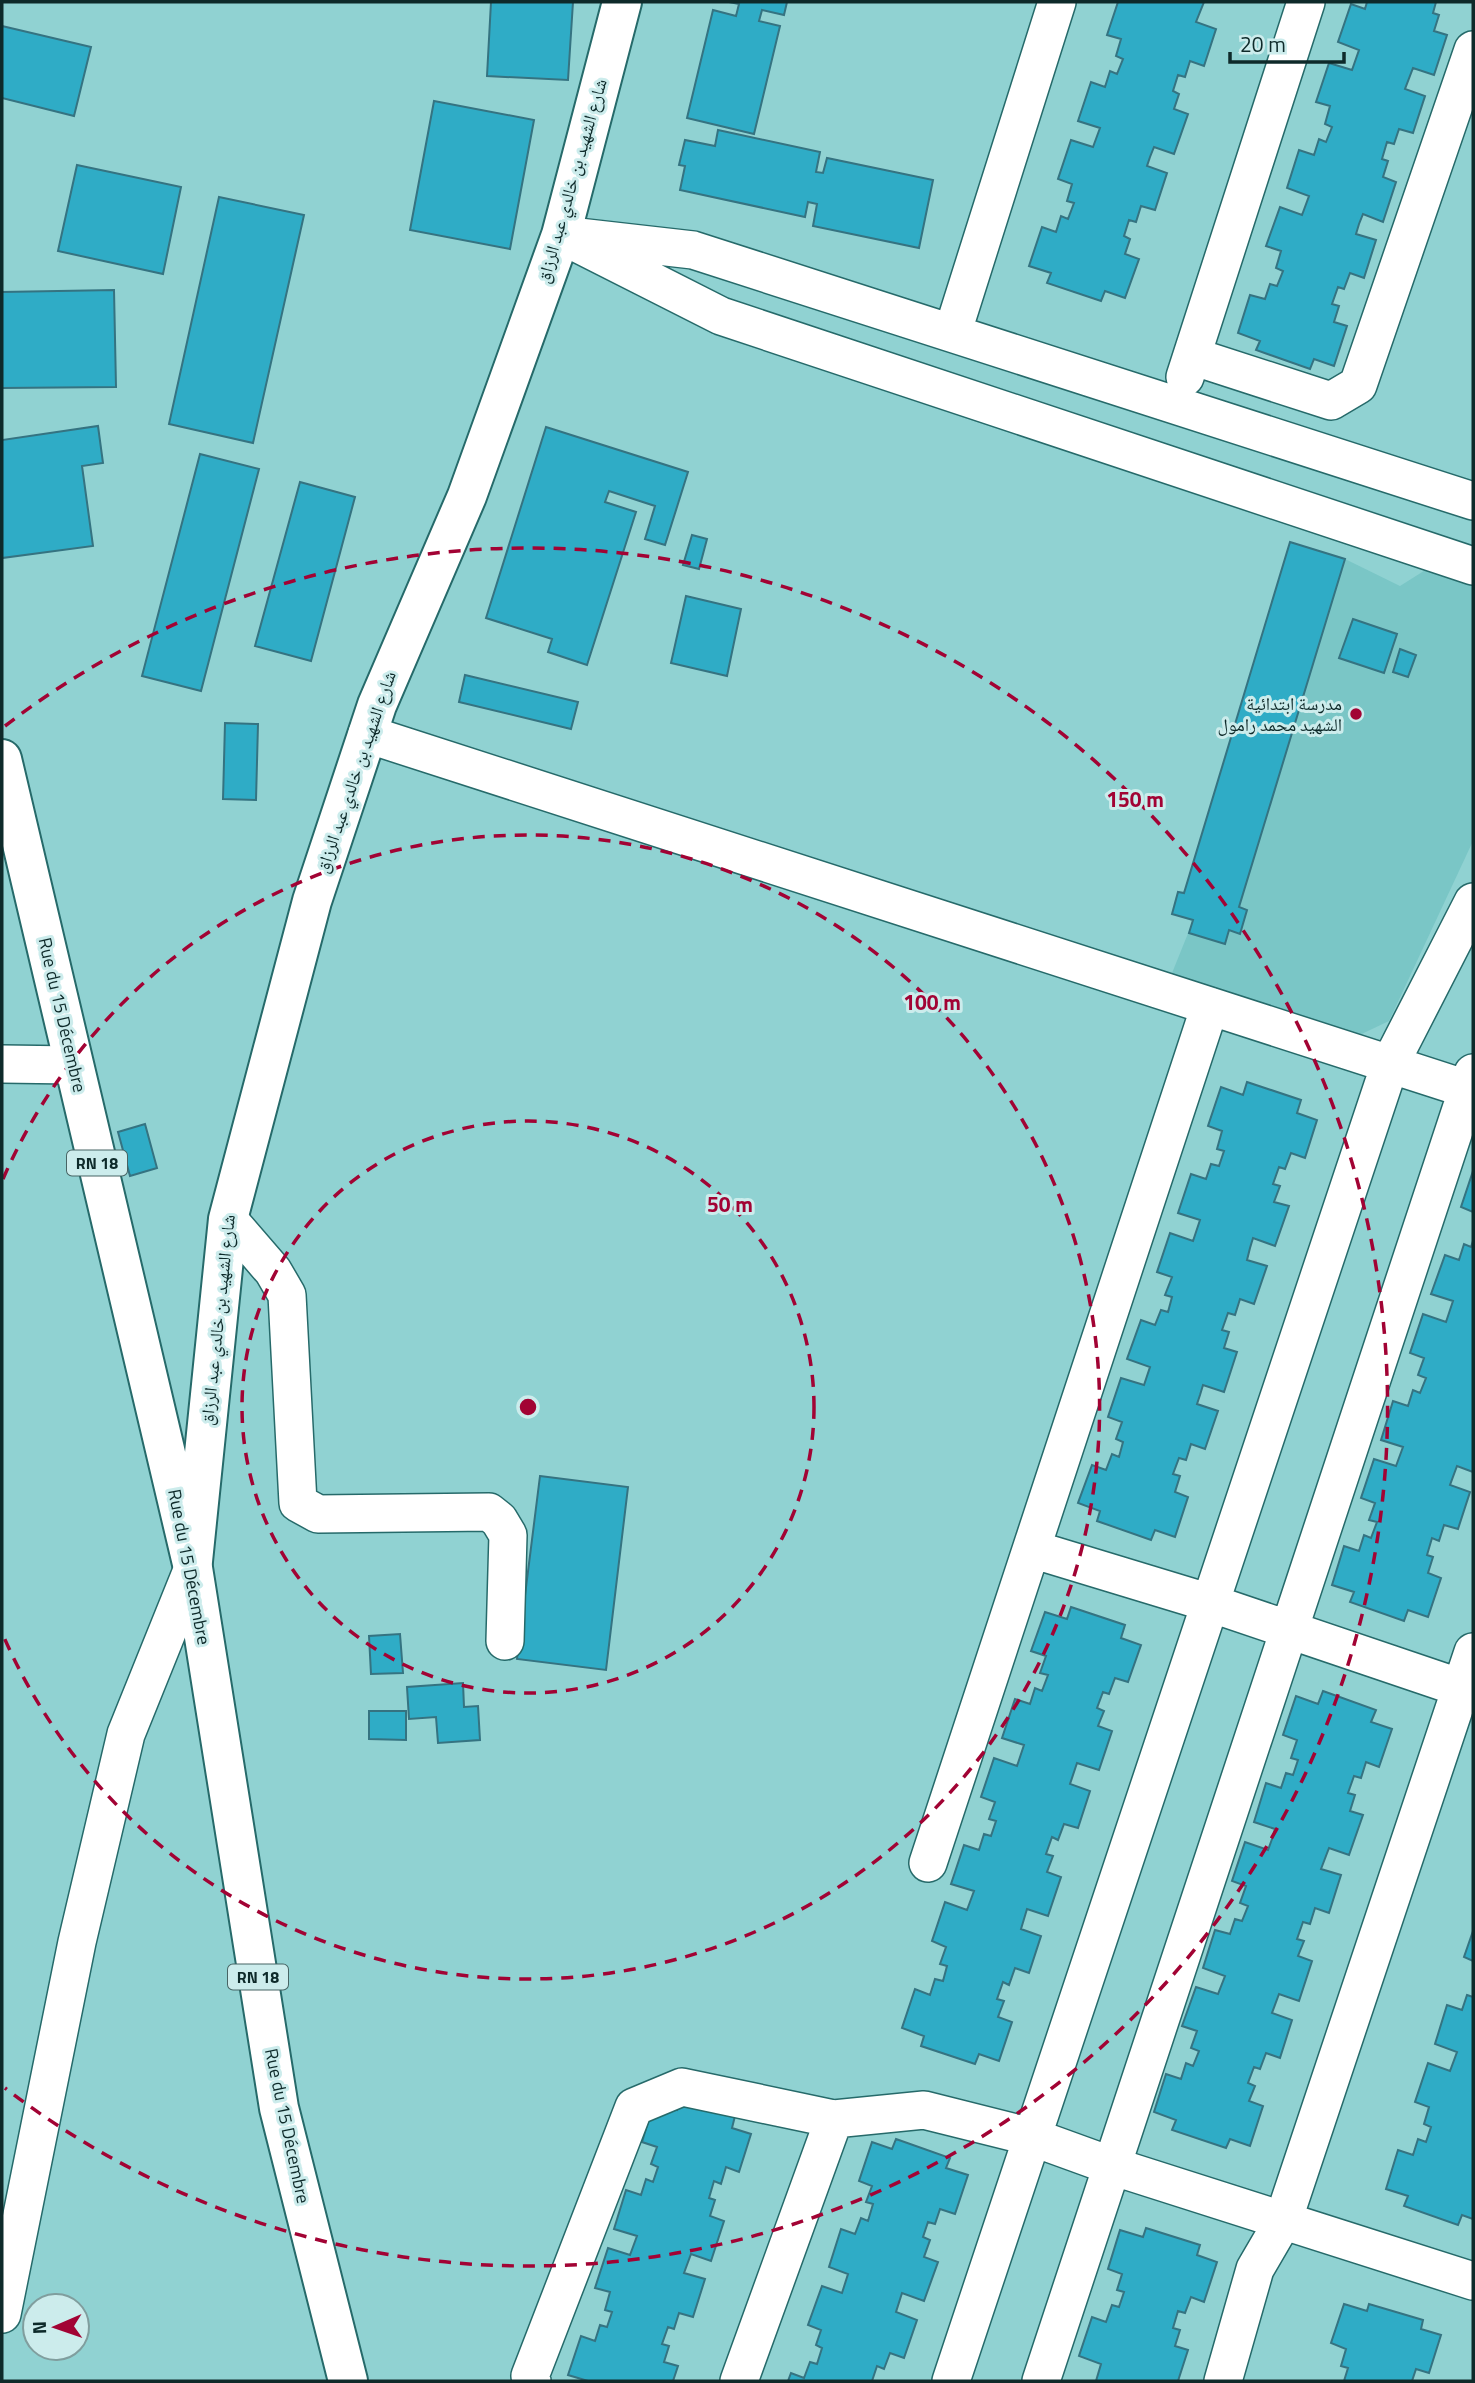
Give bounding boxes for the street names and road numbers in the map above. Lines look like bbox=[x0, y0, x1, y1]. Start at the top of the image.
street label: شارع الشهيد بن خالدي عبد الرزاق bbox=[529, 75, 615, 287]
street label: شارع الشهيد بن خالدي عبد الرزاق bbox=[308, 667, 404, 877]
street label: Rue du 15 Décembre bbox=[32, 935, 93, 1095]
road number: RN 18 bbox=[67, 1150, 127, 1176]
street label: شارع الشهيد بن خالدي عبد الرزاق bbox=[193, 1213, 244, 1427]
street label: Rue du 15 Décembre bbox=[161, 1487, 218, 1647]
road number: RN 18 bbox=[228, 1965, 288, 1990]
street label: Rue du 15 Décembre bbox=[258, 2046, 317, 2206]

